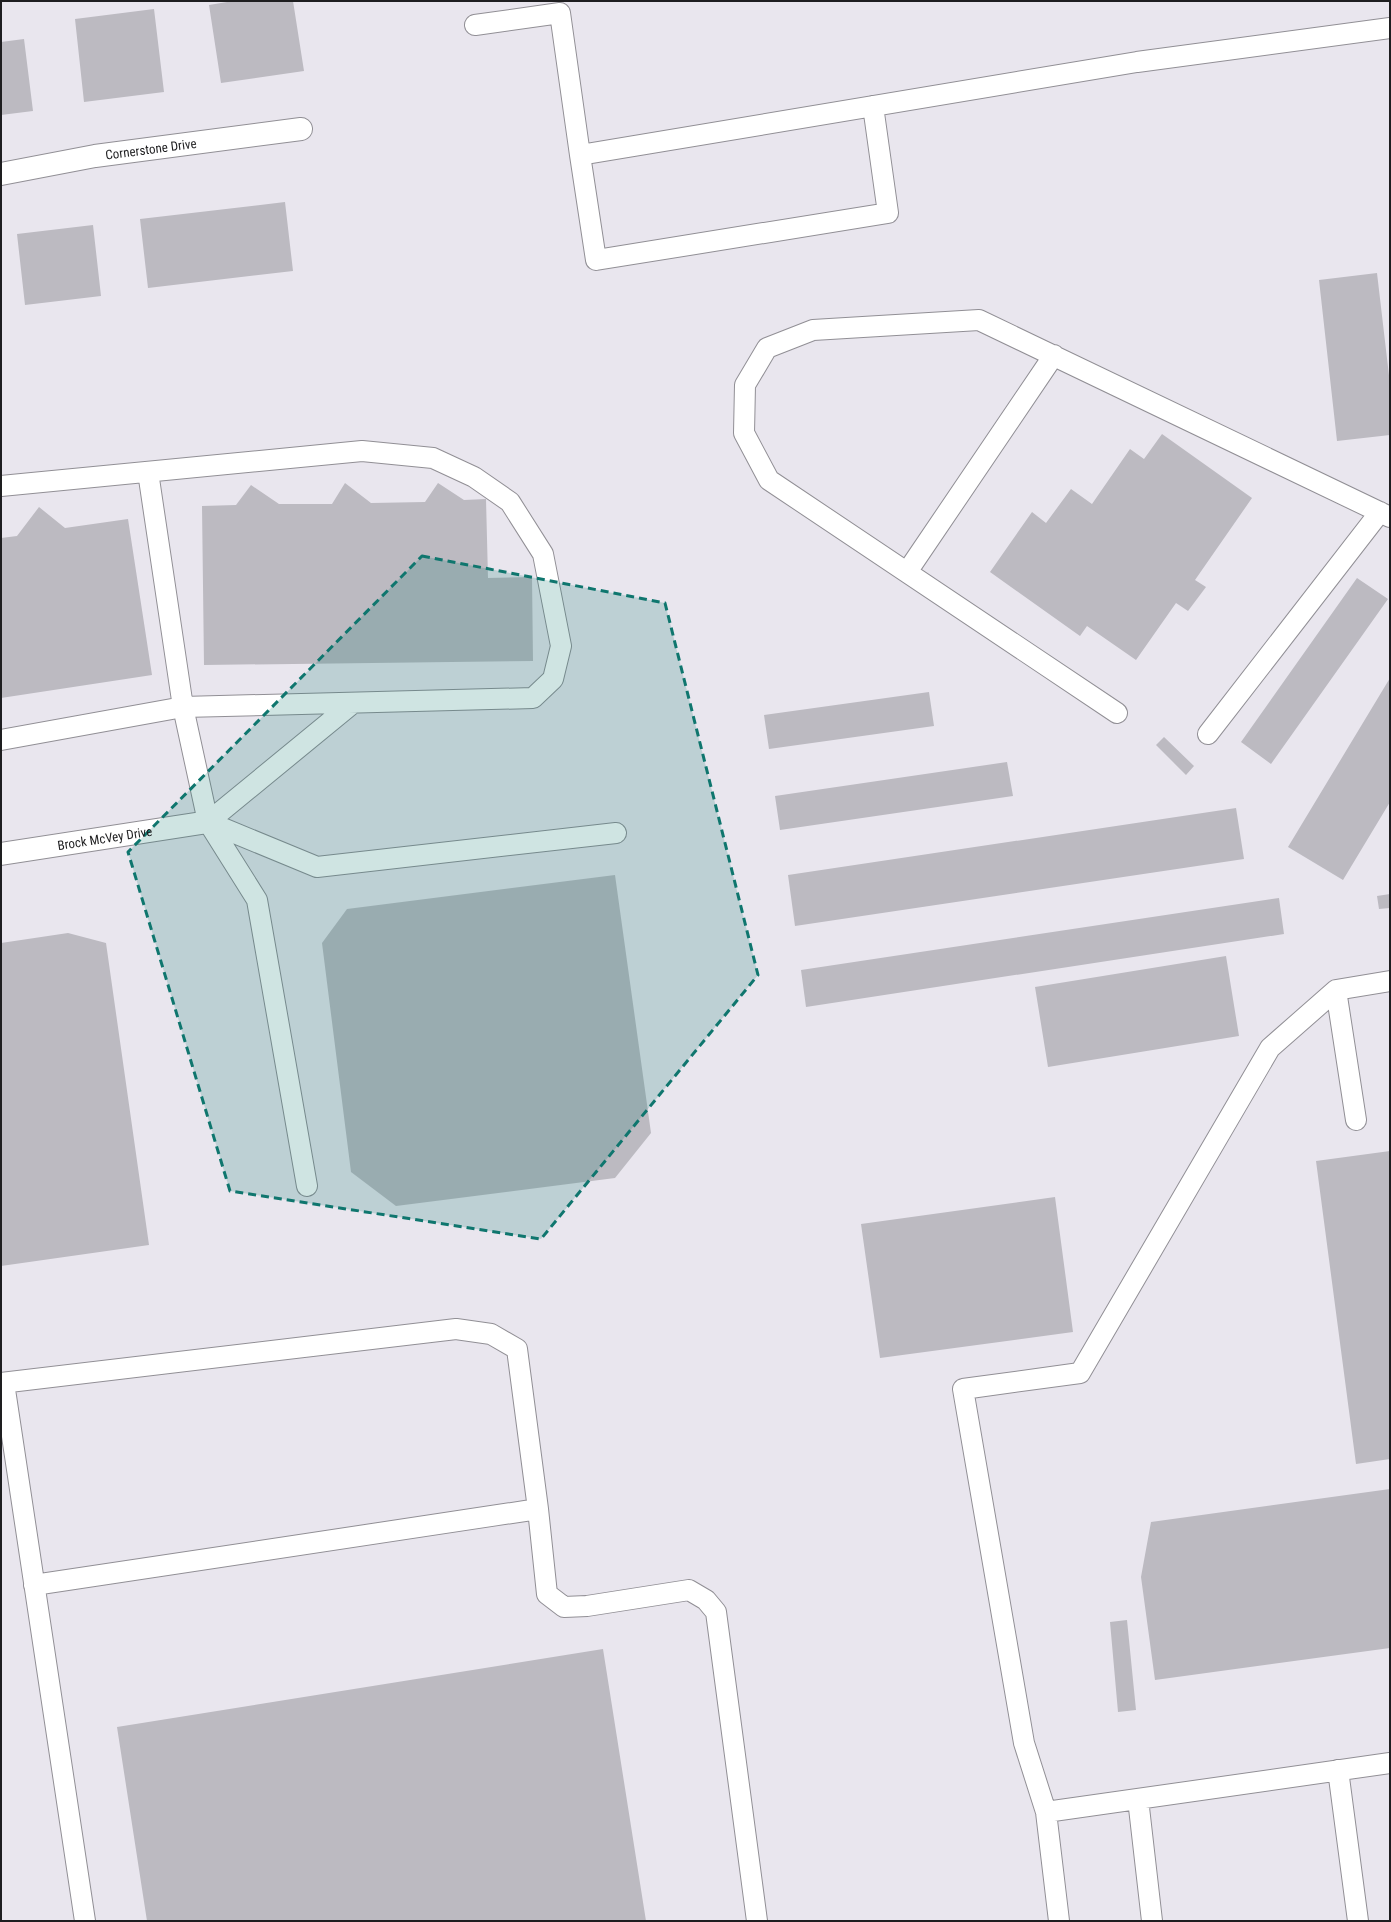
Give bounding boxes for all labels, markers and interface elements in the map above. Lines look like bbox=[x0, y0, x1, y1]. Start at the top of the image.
street label: Cornerstone Drive bbox=[104, 135, 197, 162]
street label: Brock McVey Drive bbox=[56, 823, 153, 853]

